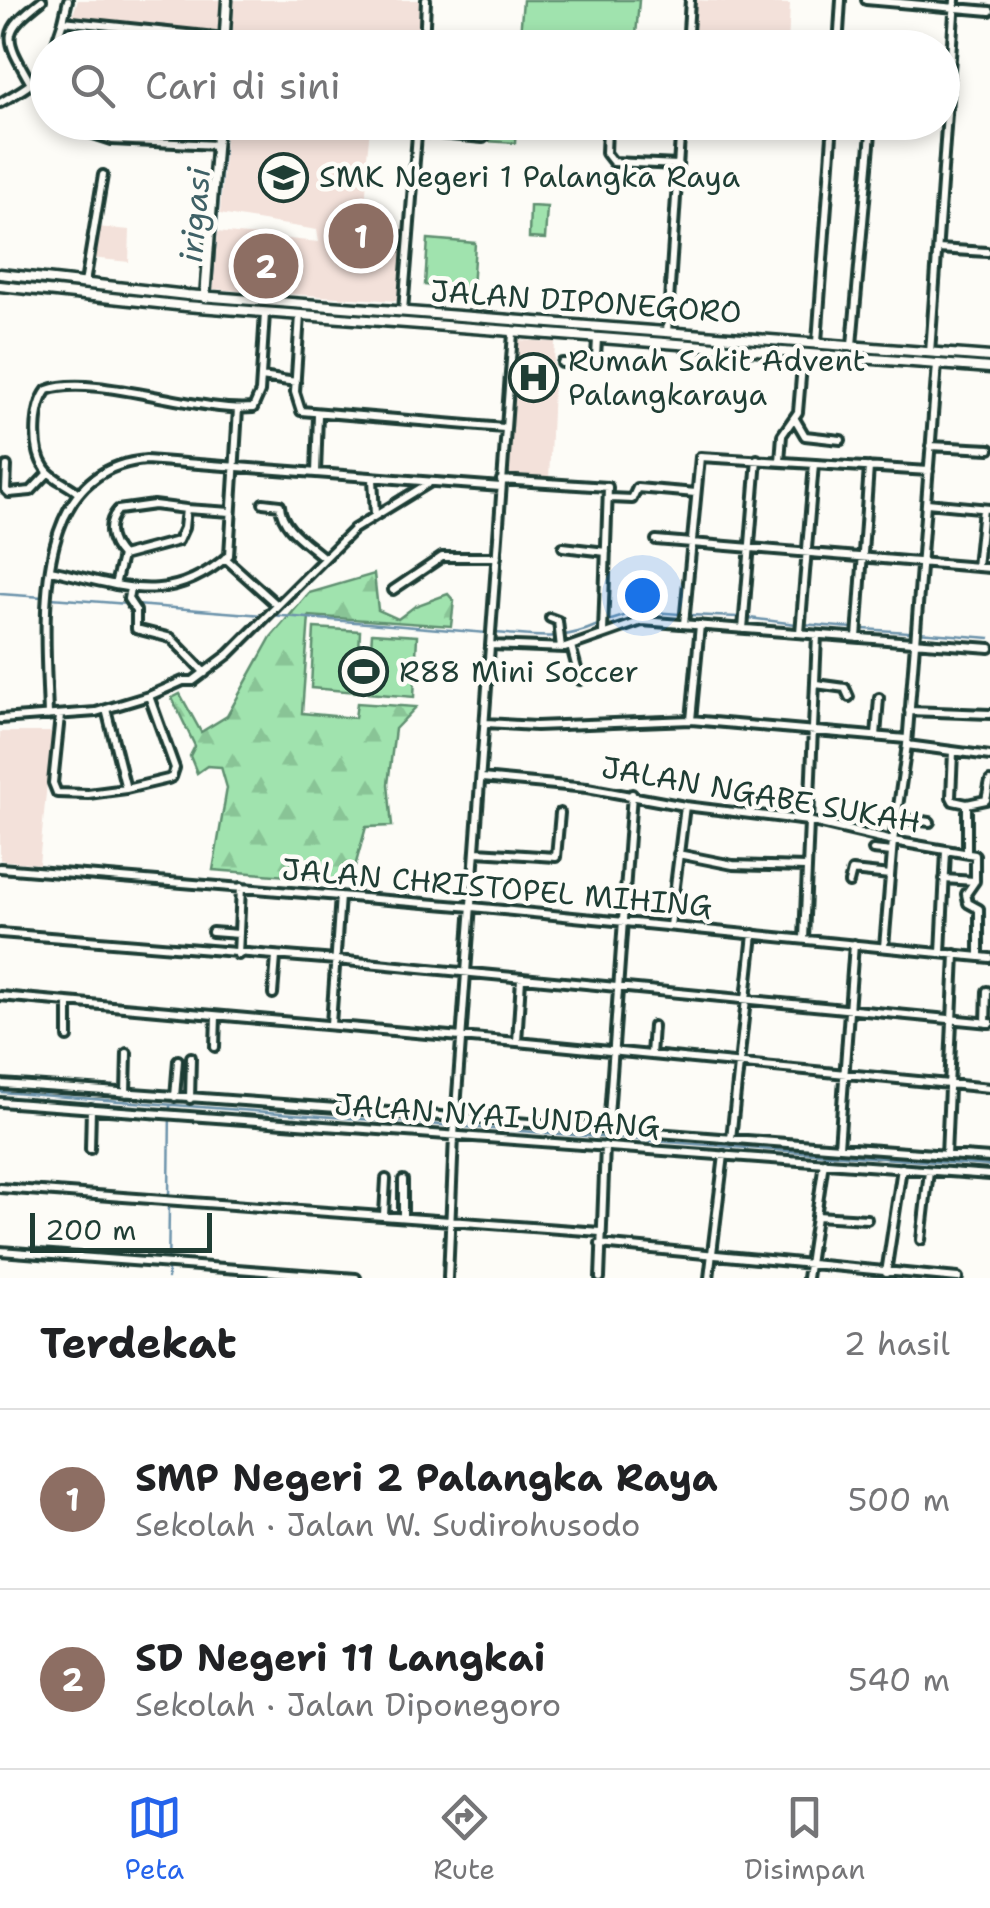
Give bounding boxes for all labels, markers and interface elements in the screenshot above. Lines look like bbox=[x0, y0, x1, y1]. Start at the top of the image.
search box bbox=[30, 30, 960, 140]
icon: search bbox=[65, 58, 120, 113]
text: Cari di sini bbox=[145, 60, 341, 111]
school or university icon: SMK Negeri 1 Palangka Raya bbox=[258, 151, 310, 203]
place label: SMK Negeri 1 Palangka Raya bbox=[319, 156, 740, 197]
water label: irigasi bbox=[169, 165, 220, 264]
pin: 1 bbox=[328, 198, 394, 274]
pin: 2 bbox=[234, 228, 298, 304]
street label: JALAN DIPONEGORO bbox=[429, 270, 743, 333]
place label: Rumah Sakit Advent Palangkaraya bbox=[568, 340, 866, 415]
hospital icon: Rumah Sakit Advent Palangkaraya bbox=[507, 352, 559, 404]
your location bbox=[617, 570, 668, 621]
sports icon: R88 Mini Soccer bbox=[338, 646, 390, 698]
place label: R88 Mini Soccer bbox=[399, 651, 639, 692]
street label: JALAN NGABE SUKAH bbox=[598, 746, 924, 843]
street label: JALAN CHRISTOPEL MIHING bbox=[280, 848, 714, 927]
street label: JALAN NYAI UNDANG bbox=[333, 1084, 661, 1147]
scale bar bbox=[30, 1208, 212, 1252]
text: 200 m bbox=[45, 1211, 136, 1249]
text: Terdekat bbox=[40, 1315, 237, 1371]
text: 2 hasil bbox=[844, 1322, 950, 1365]
text: SMP Negeri 2 Palangka Raya bbox=[135, 1452, 718, 1503]
text: 1 bbox=[65, 1478, 80, 1521]
text: 500 m bbox=[848, 1478, 950, 1521]
text: Sekolah · Jalan W. Sudirohusodo bbox=[135, 1503, 640, 1546]
text: SD Negeri 11 Langkai bbox=[135, 1632, 545, 1683]
text: 2 bbox=[61, 1658, 84, 1701]
text: 540 m bbox=[848, 1658, 950, 1701]
text: Sekolah · Jalan Diponegoro bbox=[135, 1683, 561, 1726]
tab: Peta bbox=[125, 1790, 184, 1888]
tab: Rute bbox=[433, 1790, 495, 1888]
tab: Disimpan bbox=[744, 1790, 865, 1888]

